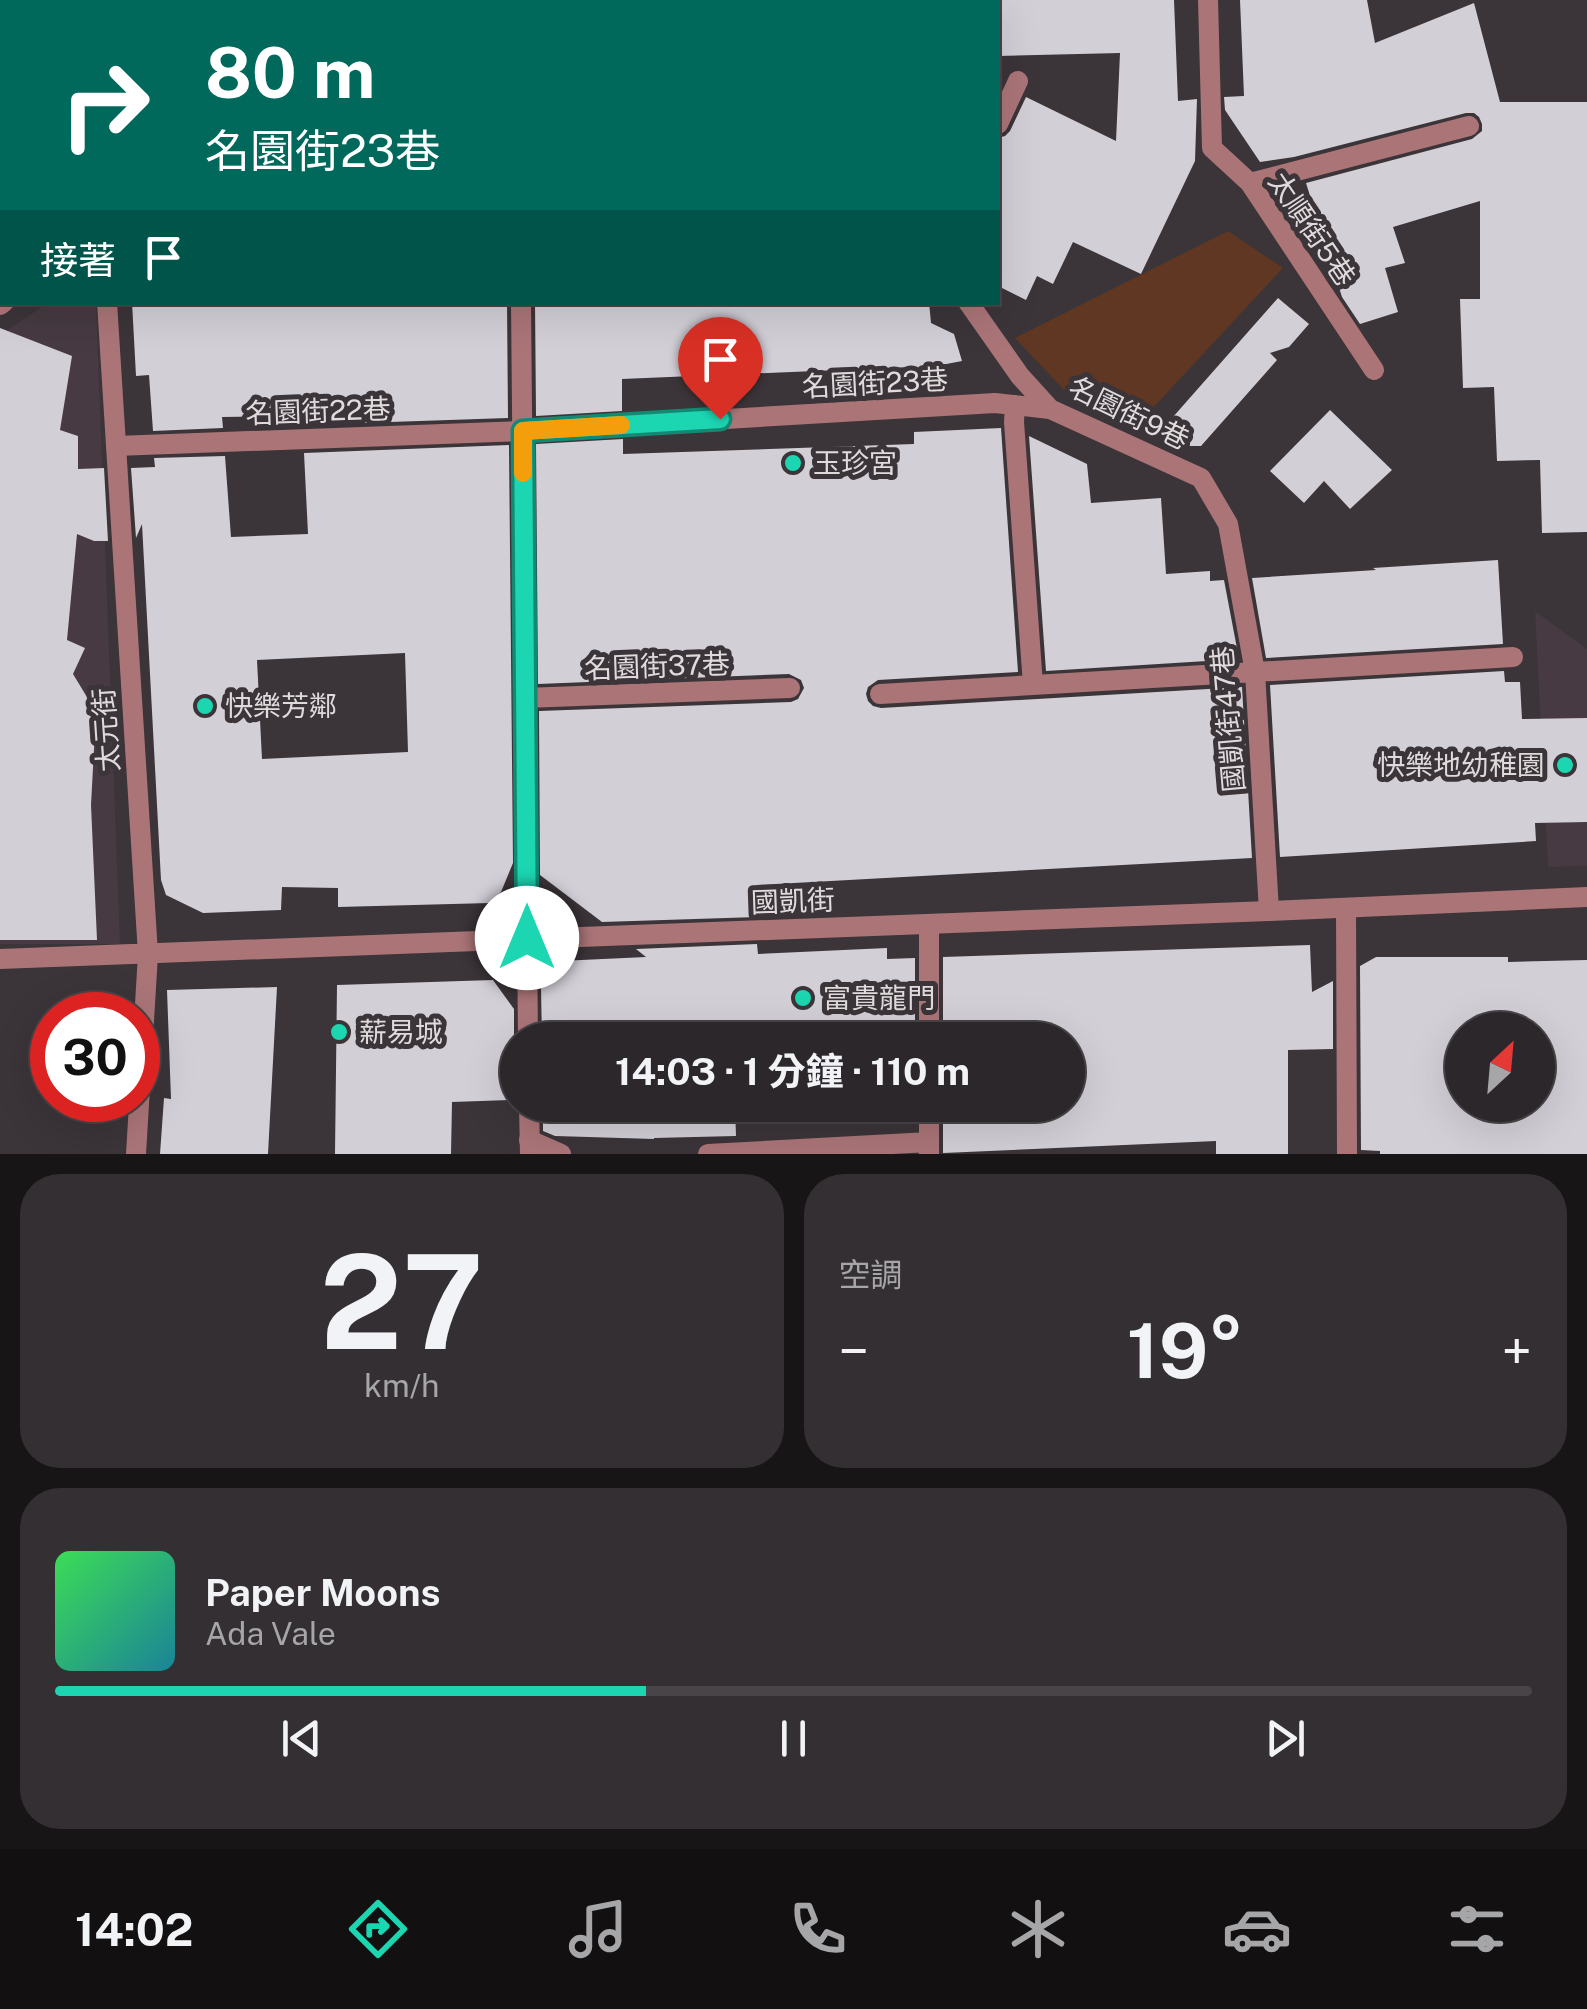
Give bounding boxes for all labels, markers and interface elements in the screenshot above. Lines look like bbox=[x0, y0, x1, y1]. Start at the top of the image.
text: 80 m bbox=[205, 31, 375, 114]
icon: right bbox=[40, 40, 170, 170]
text: 名園街23巷 bbox=[205, 124, 440, 177]
street label: 太順街5巷 bbox=[1262, 166, 1362, 292]
icon: arrive bbox=[136, 230, 191, 285]
text: 接著 bbox=[40, 238, 116, 283]
pin bbox=[678, 317, 763, 420]
icon: arrive bbox=[693, 332, 748, 387]
street label: 名園街23巷 bbox=[801, 362, 949, 403]
street label: 名園街9巷 bbox=[1064, 369, 1195, 456]
street label: 名園街22巷 bbox=[245, 391, 391, 430]
place label: 玉珍宮 bbox=[813, 446, 897, 479]
marker: 玉珍宮 bbox=[782, 452, 804, 474]
street label: 國凱街47巷 bbox=[1205, 645, 1250, 793]
street label: 名園街37巷 bbox=[583, 646, 730, 685]
street label: 太元街 bbox=[86, 687, 125, 773]
place label: 快樂芳鄰 bbox=[225, 689, 337, 722]
marker: 快樂芳鄰 bbox=[194, 695, 216, 717]
place label: 快樂地幼稚園 bbox=[1377, 748, 1545, 781]
marker: 快樂地幼稚園 bbox=[1554, 754, 1576, 776]
street label: 國凱街 bbox=[750, 883, 836, 918]
position arrow bbox=[475, 886, 579, 990]
place label: 富貴龍門 bbox=[823, 981, 935, 1014]
marker: 富貴龍門 bbox=[792, 987, 814, 1009]
speed limit sign: 30 bbox=[30, 992, 160, 1122]
north arrow bbox=[1445, 1012, 1555, 1122]
map controls bbox=[1445, 1012, 1555, 1122]
place label: 薪易城 bbox=[359, 1015, 443, 1048]
marker: 薪易城 bbox=[328, 1021, 350, 1043]
text: 14:03 · 1 分鐘 · 110 m bbox=[615, 1049, 970, 1094]
text: 27 bbox=[320, 1226, 484, 1378]
text: 空調 bbox=[839, 1256, 903, 1293]
text: 19° bbox=[1127, 1307, 1244, 1395]
text: − bbox=[839, 1319, 869, 1383]
text: + bbox=[1501, 1319, 1532, 1383]
text: km/h bbox=[364, 1367, 439, 1404]
text: Paper Moons bbox=[205, 1570, 440, 1615]
text: Ada Vale bbox=[205, 1615, 336, 1652]
icon: previous bbox=[274, 1711, 329, 1766]
icon: pause bbox=[766, 1711, 821, 1766]
icon: next bbox=[1258, 1711, 1313, 1766]
icon: directions bbox=[343, 1894, 413, 1964]
icon: music bbox=[563, 1894, 633, 1964]
icon: phone bbox=[783, 1894, 853, 1964]
icon: climate bbox=[1003, 1894, 1073, 1964]
icon: car bbox=[1222, 1894, 1292, 1964]
icon: filters bbox=[1442, 1894, 1512, 1964]
text: 14:02 bbox=[75, 1903, 193, 1956]

